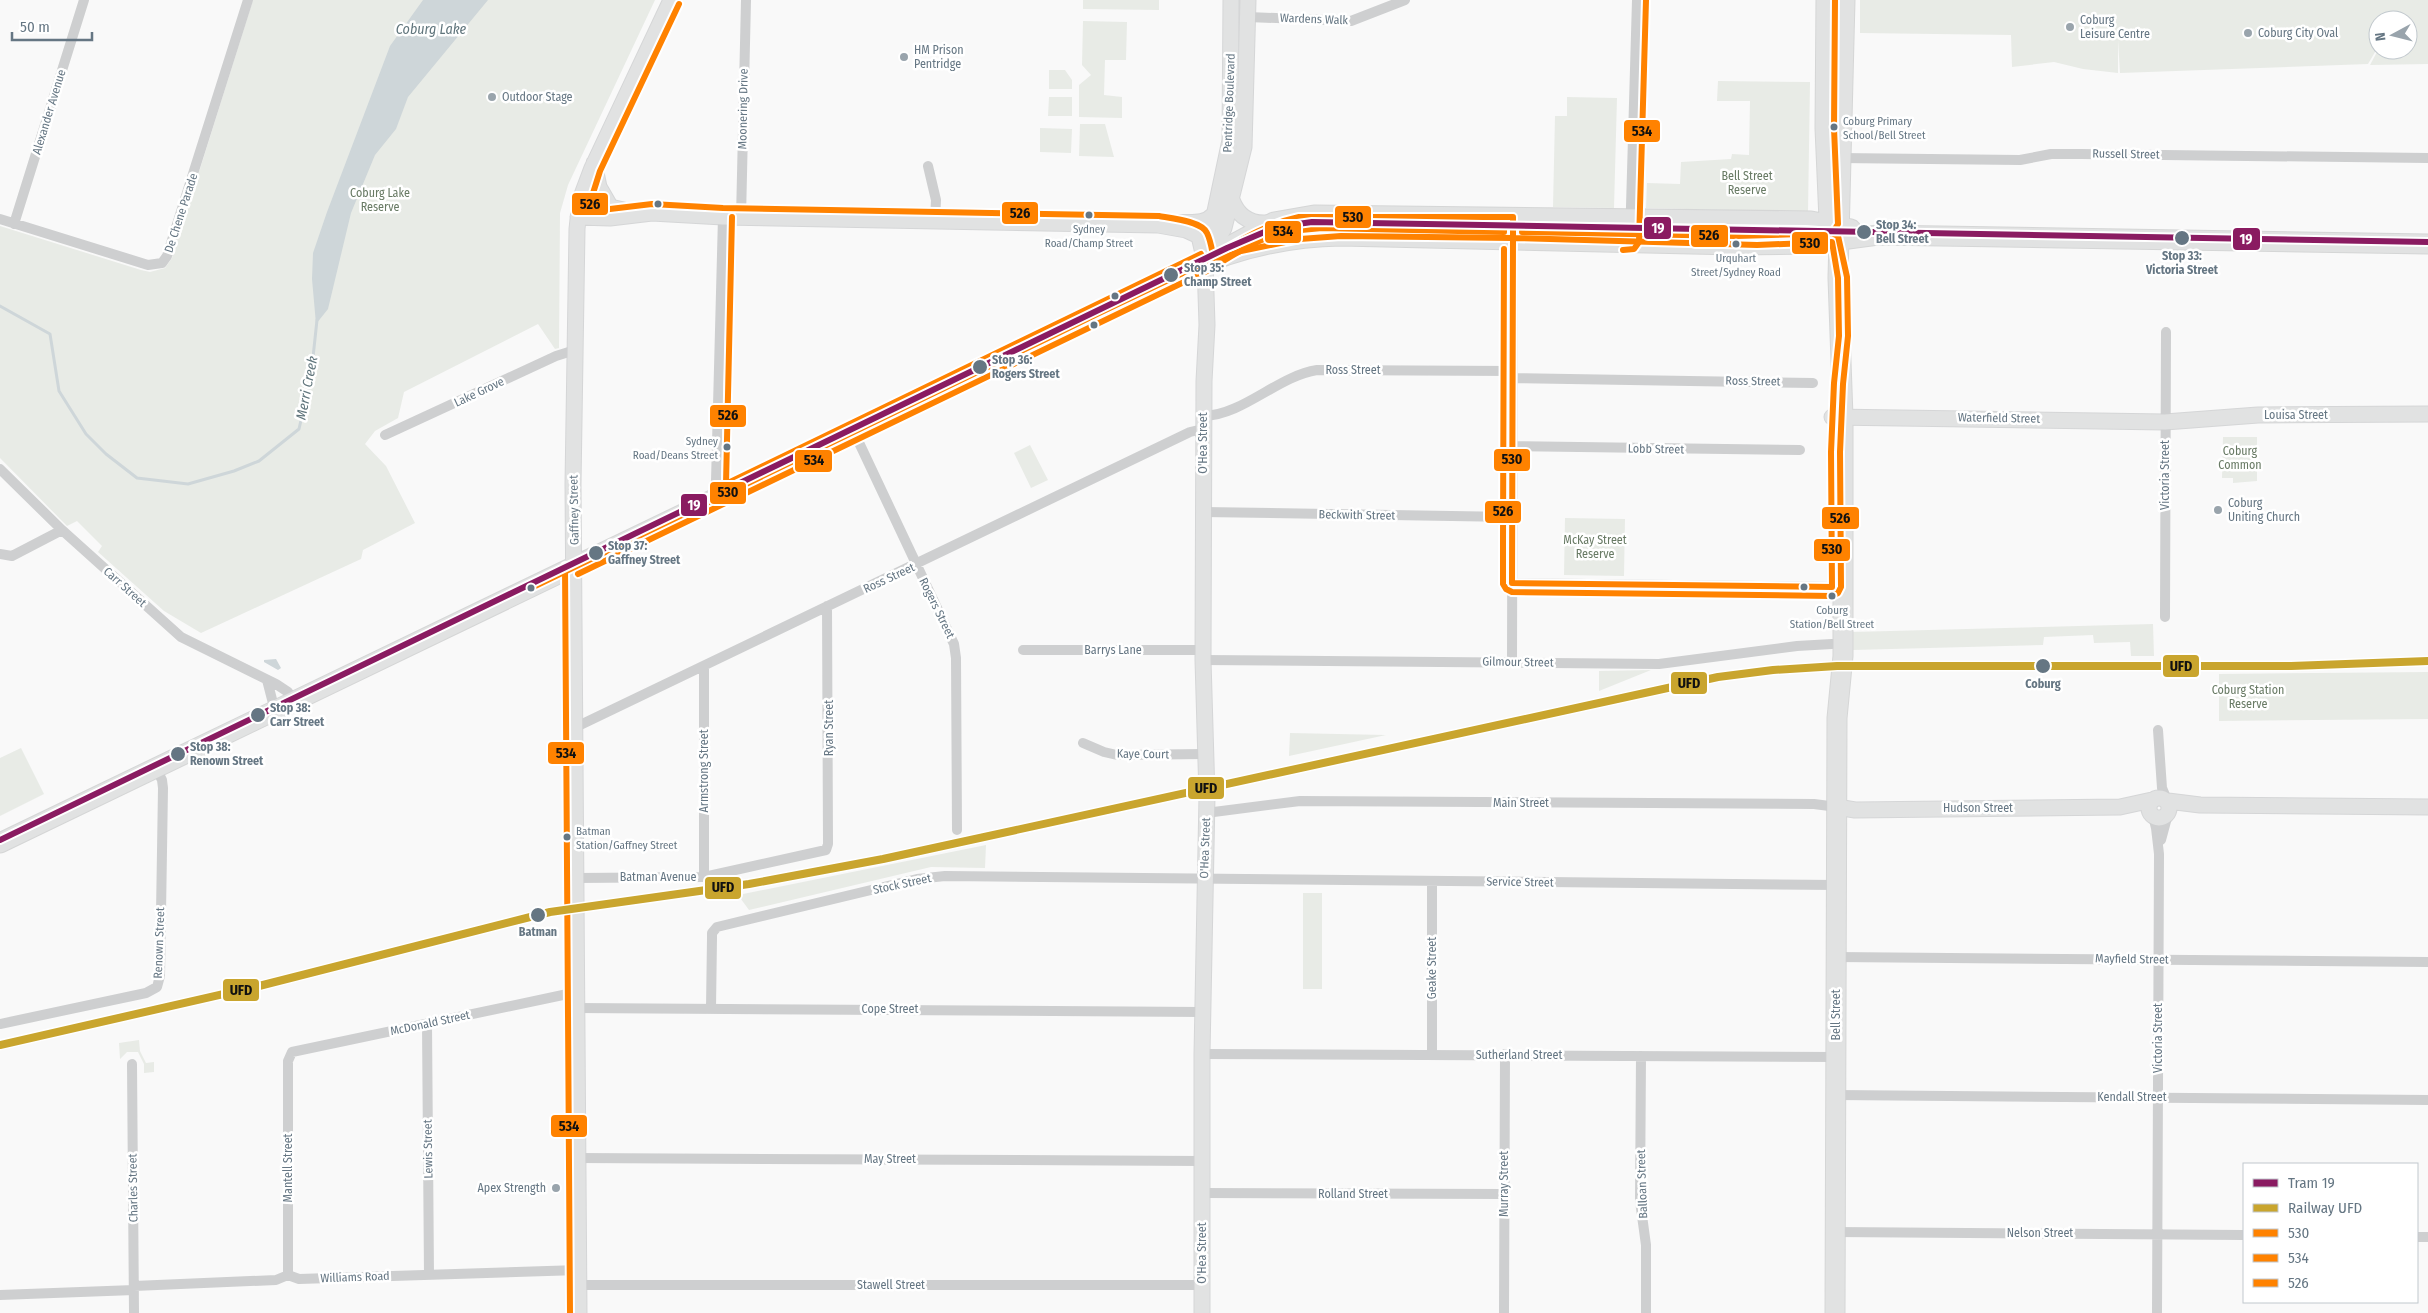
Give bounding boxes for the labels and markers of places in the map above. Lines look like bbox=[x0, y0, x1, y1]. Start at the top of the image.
place label: Coburg Leisure Centre bbox=[2080, 13, 2150, 41]
marker: Coburg Leisure Centre bbox=[2064, 21, 2076, 33]
place label: Coburg City Oval bbox=[2258, 26, 2338, 40]
marker: Coburg City Oval bbox=[2242, 27, 2254, 39]
place label: HM Prison Pentridge bbox=[914, 43, 964, 71]
marker: HM Prison Pentridge bbox=[898, 51, 910, 63]
place label: Outdoor Stage bbox=[502, 90, 573, 104]
marker: Outdoor Stage bbox=[486, 91, 498, 103]
place label: Coburg Primary School/Bell Street bbox=[1843, 115, 1926, 142]
marker: Coburg Primary School/Bell Street bbox=[1829, 122, 1839, 132]
unlabelled marker bbox=[653, 199, 663, 209]
marker: Sydney Road/Champ Street bbox=[1084, 210, 1094, 220]
place label: Stop 34: Bell Street bbox=[1876, 218, 1930, 246]
place label: Sydney Road/Champ Street bbox=[1045, 223, 1134, 250]
marker: Stop 34: Bell Street bbox=[1855, 223, 1873, 241]
marker: Stop 33: Victoria Street bbox=[2173, 229, 2191, 247]
marker: Urquhart Street/Sydney Road bbox=[1731, 239, 1741, 249]
place label: Stop 33: Victoria Street bbox=[2145, 249, 2219, 277]
place label: Urquhart Street/Sydney Road bbox=[1691, 252, 1781, 279]
place label: Stop 35: Champ Street bbox=[1184, 261, 1252, 289]
marker: Stop 35: Champ Street bbox=[1162, 266, 1180, 284]
unlabelled marker bbox=[1110, 291, 1120, 301]
unlabelled marker bbox=[1089, 320, 1099, 330]
place label: Stop 36: Rogers Street bbox=[992, 353, 1060, 381]
marker: Stop 36: Rogers Street bbox=[971, 358, 989, 376]
place label: Sydney Road/Deans Street bbox=[633, 435, 718, 462]
marker: Sydney Road/Deans Street bbox=[722, 442, 732, 452]
place label: Coburg Uniting Church bbox=[2228, 496, 2300, 524]
marker: Coburg Uniting Church bbox=[2212, 504, 2224, 516]
place label: Stop 37: Gaffney Street bbox=[608, 539, 681, 567]
marker: Stop 37: Gaffney Street bbox=[587, 544, 605, 562]
unlabelled marker bbox=[1799, 582, 1809, 592]
unlabelled marker bbox=[526, 583, 536, 593]
marker: Coburg Station/Bell Street bbox=[1827, 591, 1837, 601]
place label: Coburg Station/Bell Street bbox=[1790, 604, 1875, 631]
marker: Coburg bbox=[2034, 657, 2052, 675]
place label: Coburg bbox=[2025, 677, 2061, 691]
place label: Stop 38: Carr Street bbox=[270, 701, 325, 729]
marker: Stop 38: Carr Street bbox=[249, 706, 267, 724]
place label: Stop 38: Renown Street bbox=[190, 740, 264, 768]
marker: Stop 38: Renown Street bbox=[169, 745, 187, 763]
place label: Batman Station/Gaffney Street bbox=[576, 825, 678, 852]
marker: Batman Station/Gaffney Street bbox=[562, 832, 572, 842]
marker: Batman bbox=[529, 906, 547, 924]
place label: Batman bbox=[519, 925, 557, 939]
place label: Apex Strength bbox=[478, 1181, 546, 1195]
marker: Apex Strength bbox=[550, 1182, 562, 1194]

